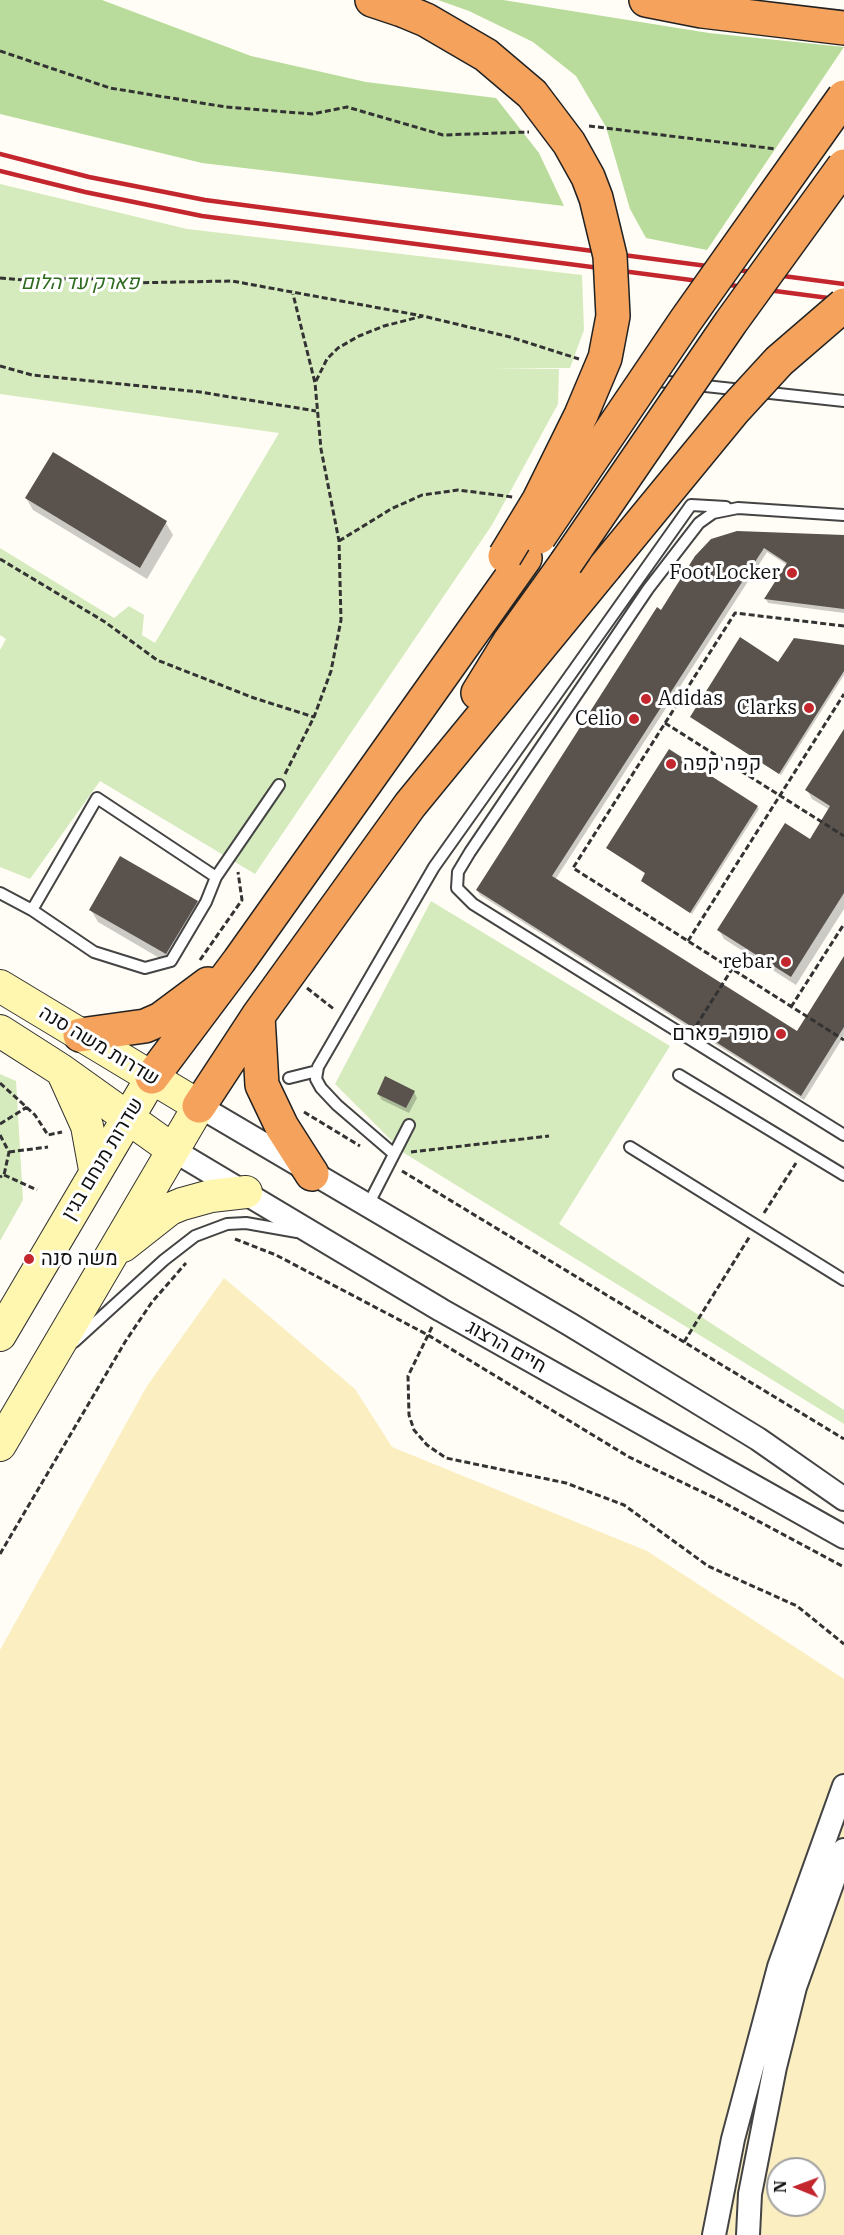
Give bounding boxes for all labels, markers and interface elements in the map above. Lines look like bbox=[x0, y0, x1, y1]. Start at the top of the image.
park label: פארק עד הלום bbox=[21, 271, 139, 295]
place label: Foot Locker bbox=[669, 561, 780, 585]
marker: Foot Locker bbox=[785, 566, 799, 580]
place label: Adidas bbox=[658, 687, 723, 711]
marker: Adidas bbox=[639, 692, 653, 706]
place label: Clarks bbox=[737, 696, 797, 720]
marker: Clarks bbox=[802, 701, 816, 715]
place label: Celio bbox=[575, 707, 622, 731]
marker: Celio bbox=[627, 712, 641, 726]
place label: קפה קפה bbox=[683, 752, 761, 776]
marker: קפה קפה bbox=[664, 757, 678, 771]
place label: rebar bbox=[722, 950, 774, 974]
marker: rebar bbox=[779, 955, 793, 969]
street label: שדרות משה סנה bbox=[35, 1001, 163, 1091]
place label: סופר-פארם bbox=[672, 1022, 769, 1046]
marker: סופר-פארם bbox=[774, 1027, 788, 1041]
street label: שדרות מנחם בגין bbox=[57, 1093, 149, 1225]
place label: משה סנה bbox=[41, 1247, 118, 1271]
marker: משה סנה bbox=[22, 1252, 36, 1266]
street label: חיים הרצוג bbox=[462, 1315, 550, 1379]
north arrow bbox=[766, 2157, 826, 2217]
text: N bbox=[770, 2180, 790, 2193]

